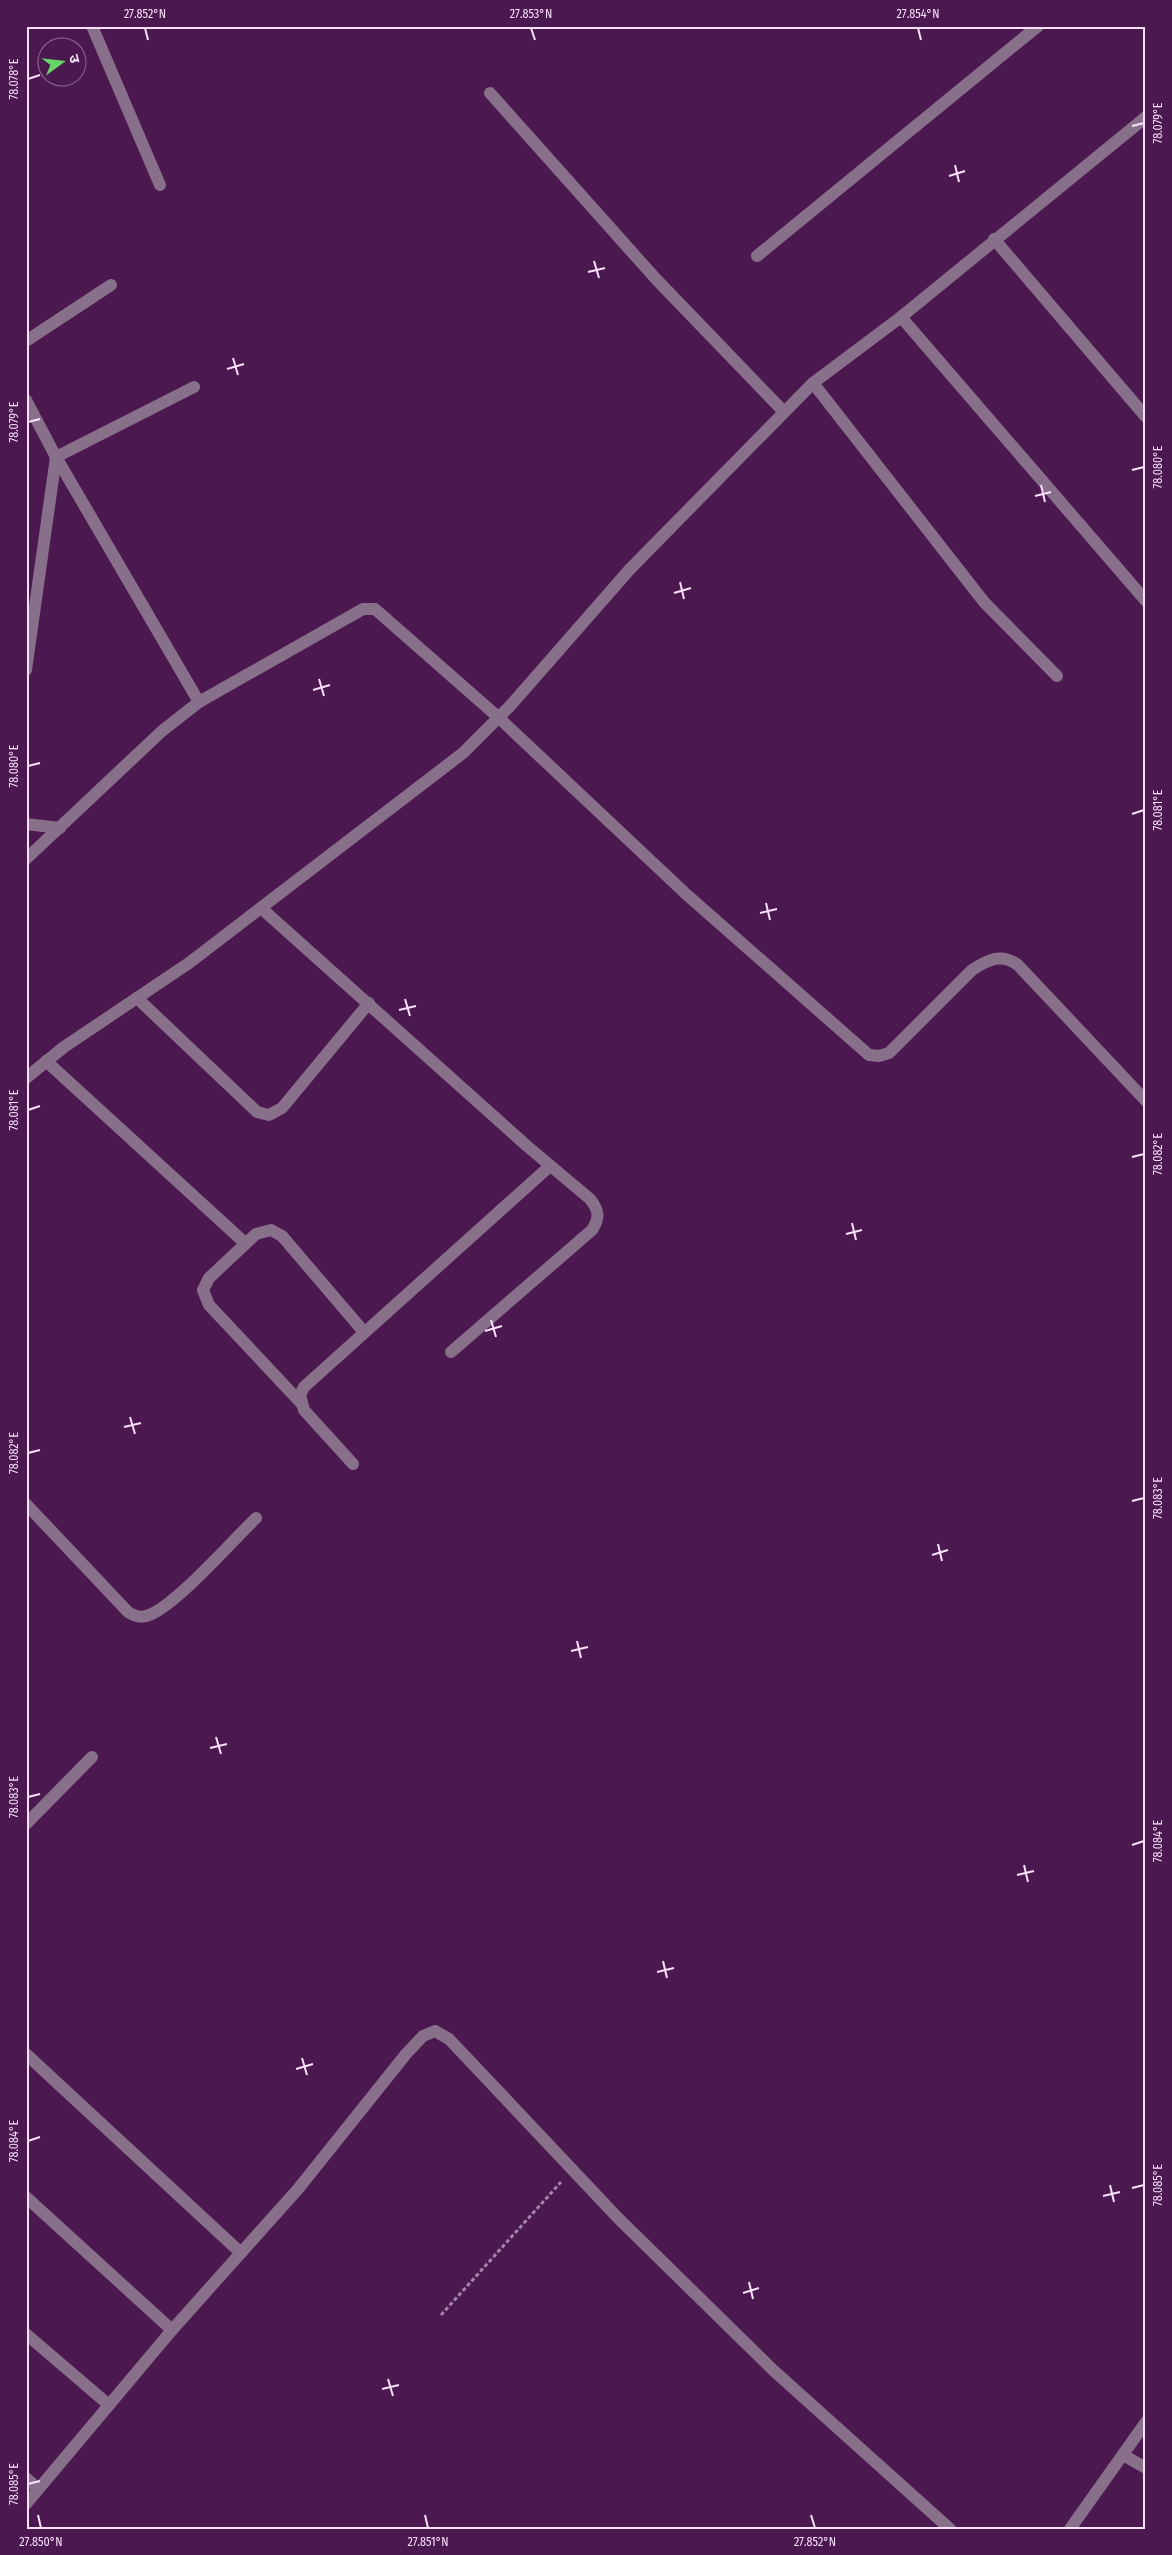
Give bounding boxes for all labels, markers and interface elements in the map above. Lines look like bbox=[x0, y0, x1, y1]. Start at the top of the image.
text: 27.852°N bbox=[124, 7, 166, 21]
text: 27.853°N bbox=[510, 7, 552, 21]
text: 27.854°N bbox=[897, 7, 939, 21]
north arrow bbox=[38, 38, 88, 88]
text: उ bbox=[65, 53, 84, 66]
text: 78.078°E bbox=[7, 58, 21, 99]
text: 78.079°E bbox=[1151, 102, 1165, 143]
text: 78.079°E bbox=[7, 401, 21, 442]
text: 78.080°E bbox=[1151, 445, 1165, 488]
text: 78.080°E bbox=[7, 744, 21, 787]
text: 78.081°E bbox=[1151, 789, 1165, 830]
text: 78.081°E bbox=[7, 1089, 21, 1130]
text: 78.082°E bbox=[1151, 1133, 1165, 1175]
text: 78.082°E bbox=[7, 1432, 21, 1474]
text: 78.083°E bbox=[1151, 1477, 1165, 1519]
text: 78.083°E bbox=[7, 1776, 21, 1818]
text: 78.084°E bbox=[1151, 1819, 1165, 1862]
text: 78.084°E bbox=[7, 2119, 21, 2162]
text: 78.085°E bbox=[1151, 2164, 1165, 2206]
text: 78.085°E bbox=[7, 2463, 21, 2505]
text: 27.850°N bbox=[19, 2535, 63, 2549]
text: 27.851°N bbox=[407, 2535, 449, 2549]
text: 27.852°N bbox=[794, 2535, 836, 2549]

